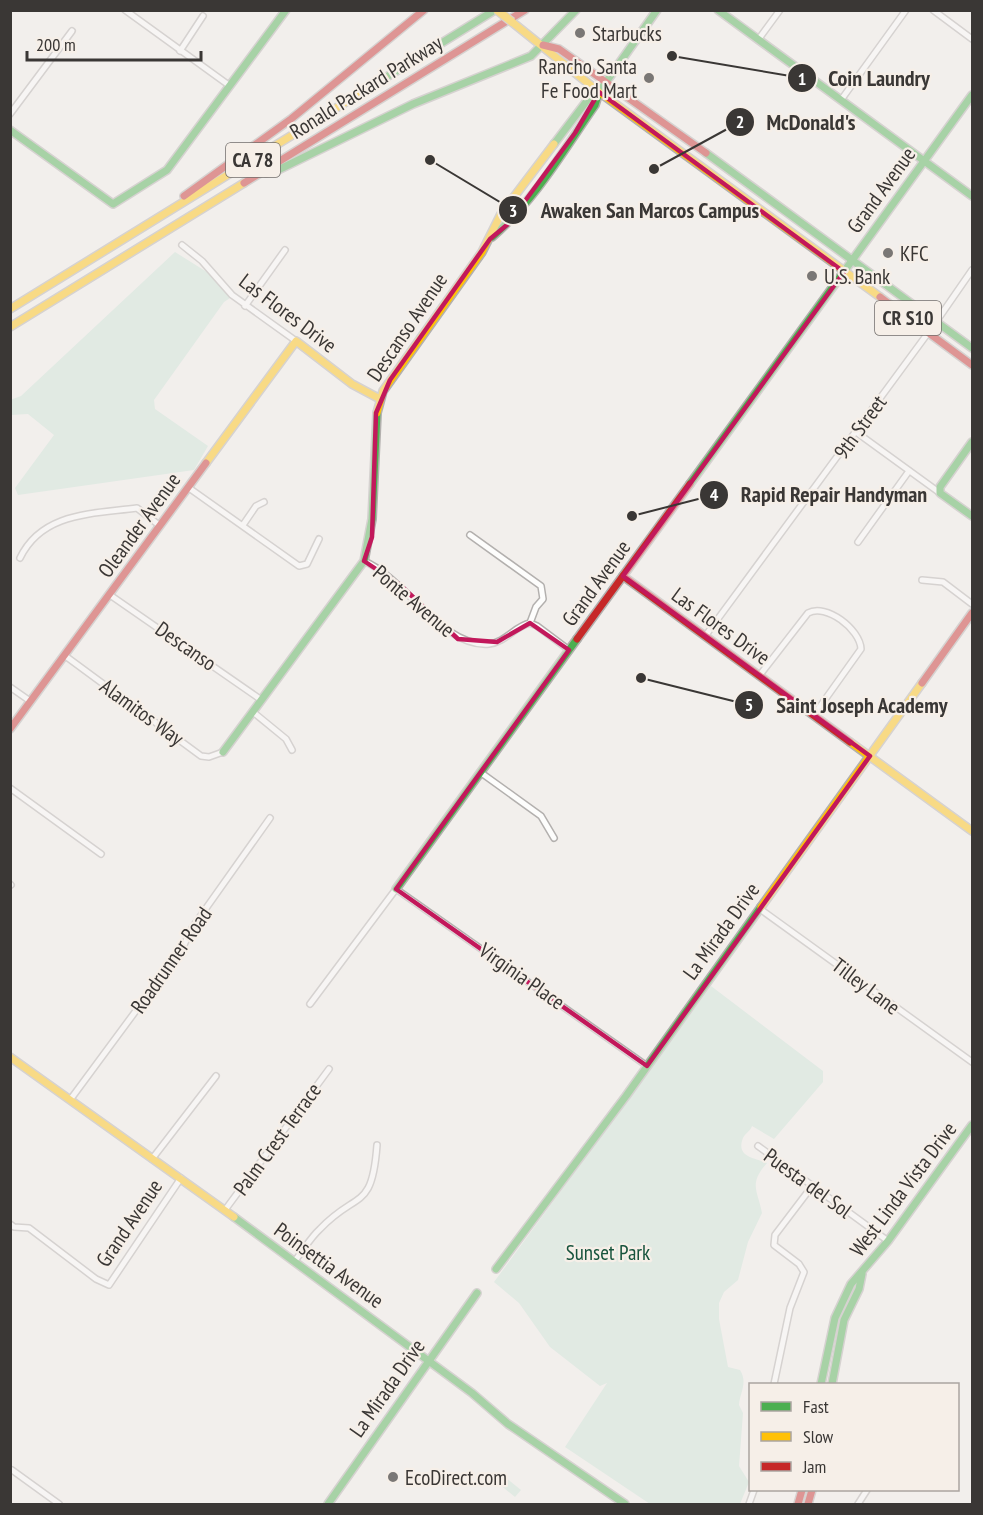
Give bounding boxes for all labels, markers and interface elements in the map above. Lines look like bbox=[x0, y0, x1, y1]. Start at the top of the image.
place label: Starbucks bbox=[592, 20, 662, 47]
scale bar bbox=[27, 24, 201, 62]
marker: Starbucks bbox=[573, 26, 587, 40]
street label: Ronald Packard Parkway bbox=[285, 29, 447, 145]
text: 200 m bbox=[36, 33, 76, 56]
place label: Rancho Santa Fe Food Mart bbox=[538, 53, 637, 104]
callout: Coin Laundry bbox=[787, 58, 942, 98]
text: Coin Laundry bbox=[828, 64, 931, 92]
text: 1 bbox=[798, 67, 806, 90]
marker: Rancho Santa Fe Food Mart bbox=[642, 71, 656, 85]
callout: McDonald's bbox=[725, 102, 868, 142]
text: McDonald's bbox=[766, 108, 856, 136]
text: 2 bbox=[736, 110, 744, 133]
street label: Grand Avenue bbox=[841, 142, 921, 238]
road number: CA 78 bbox=[226, 143, 280, 177]
callout: Awaken San Marcos Campus bbox=[498, 190, 771, 230]
text: Awaken San Marcos Campus bbox=[540, 196, 760, 224]
text: 3 bbox=[509, 199, 517, 222]
place label: KFC bbox=[900, 240, 929, 267]
marker: KFC bbox=[881, 246, 895, 260]
place label: U.S. Bank bbox=[824, 263, 890, 290]
street label: Las Flores Drive bbox=[234, 268, 342, 358]
street label: Descanso Avenue bbox=[361, 268, 453, 386]
marker: U.S. Bank bbox=[805, 269, 819, 283]
road number: CR S10 bbox=[875, 301, 941, 335]
street label: 9th Street bbox=[828, 390, 892, 464]
street label: Oleander Avenue bbox=[92, 467, 186, 583]
callout: Rapid Repair Handyman bbox=[699, 475, 939, 515]
text: Rapid Repair Handyman bbox=[741, 480, 927, 508]
text: 4 bbox=[710, 483, 719, 506]
street label: Grand Avenue bbox=[556, 535, 636, 631]
street label: Ponte Avenue bbox=[368, 559, 460, 643]
street label: Las Flores Drive bbox=[666, 581, 776, 671]
street label: Descanso bbox=[150, 615, 222, 677]
street label: Alamitos Way bbox=[95, 673, 189, 752]
callout: Saint Joseph Academy bbox=[734, 685, 960, 725]
text: Saint Joseph Academy bbox=[776, 691, 949, 719]
text: 5 bbox=[745, 693, 753, 716]
street label: La Mirada Drive bbox=[677, 877, 765, 985]
street label: Roadrunner Road bbox=[124, 902, 218, 1018]
street label: Virginia Place bbox=[473, 936, 570, 1015]
street label: Tilley Lane bbox=[827, 952, 905, 1020]
street label: Palm Crest Terrace bbox=[227, 1077, 327, 1201]
street label: West Linda Vista Drive bbox=[844, 1116, 962, 1262]
street label: Puesta del Sol bbox=[759, 1142, 857, 1224]
street label: Grand Avenue bbox=[90, 1174, 168, 1272]
street label: Poinsettia Avenue bbox=[269, 1216, 389, 1314]
park label: Sunset Park bbox=[566, 1239, 650, 1266]
street label: La Mirada Drive bbox=[343, 1334, 431, 1442]
legend bbox=[749, 1383, 959, 1491]
text: Fast bbox=[803, 1395, 829, 1418]
text: Slow bbox=[803, 1425, 834, 1448]
text: Jam bbox=[802, 1455, 826, 1478]
place label: EcoDirect.com bbox=[405, 1464, 507, 1491]
marker: EcoDirect.com bbox=[386, 1470, 400, 1484]

